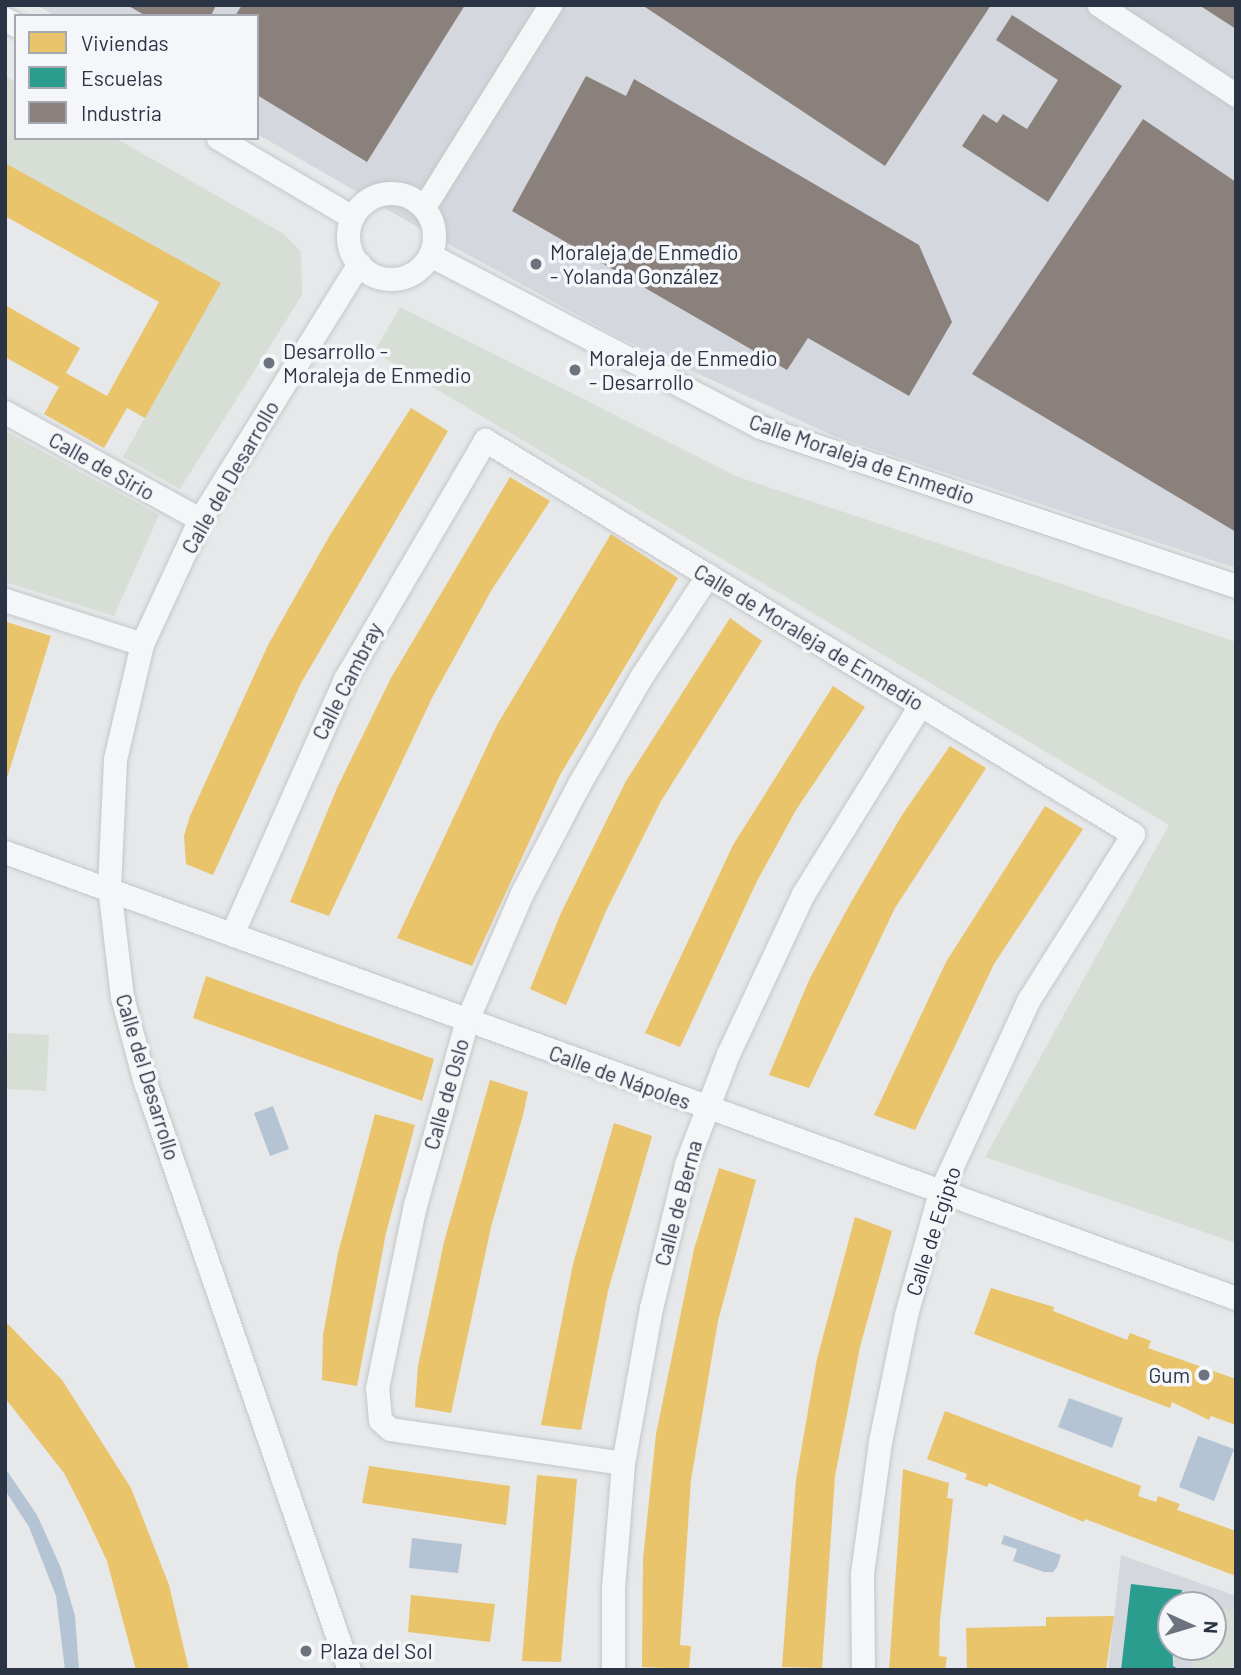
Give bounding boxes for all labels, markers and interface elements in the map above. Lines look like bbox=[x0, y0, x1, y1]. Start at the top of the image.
legend bbox=[14, 14, 259, 140]
text: Viviendas bbox=[81, 30, 169, 55]
text: Escuelas bbox=[81, 65, 163, 90]
text: Industria bbox=[81, 100, 162, 125]
place label: Moraleja de Enmedio - Yolanda González bbox=[550, 239, 738, 289]
marker: Moraleja de Enmedio - Yolanda González bbox=[528, 256, 544, 272]
place label: Desarrollo - Moraleja de Enmedio bbox=[283, 338, 471, 388]
place label: Moraleja de Enmedio - Desarrollo bbox=[589, 345, 777, 395]
marker: Desarrollo - Moraleja de Enmedio bbox=[261, 355, 277, 371]
marker: Moraleja de Enmedio - Desarrollo bbox=[567, 362, 583, 378]
street label: Calle del Desarrollo bbox=[176, 396, 284, 558]
street label: Calle Moraleja de Enmedio bbox=[746, 409, 978, 509]
street label: Calle de Sirio bbox=[45, 427, 159, 505]
street label: Calle de Moraleja de Enmedio bbox=[689, 558, 929, 716]
street label: Calle Cambray bbox=[307, 618, 387, 744]
street label: Calle del Desarrollo bbox=[111, 991, 185, 1163]
street label: Calle de Oslo bbox=[418, 1035, 474, 1153]
street label: Calle de Nápoles bbox=[546, 1040, 694, 1114]
street label: Calle de Berna bbox=[649, 1137, 707, 1269]
street label: Calle de Egipto bbox=[900, 1163, 966, 1299]
place label: Gum bbox=[1149, 1362, 1190, 1388]
marker: Gum bbox=[1196, 1367, 1212, 1383]
north arrow bbox=[1157, 1591, 1227, 1661]
text: N bbox=[1200, 1620, 1223, 1634]
place label: Plaza del Sol bbox=[320, 1638, 432, 1664]
marker: Plaza del Sol bbox=[298, 1643, 314, 1659]

